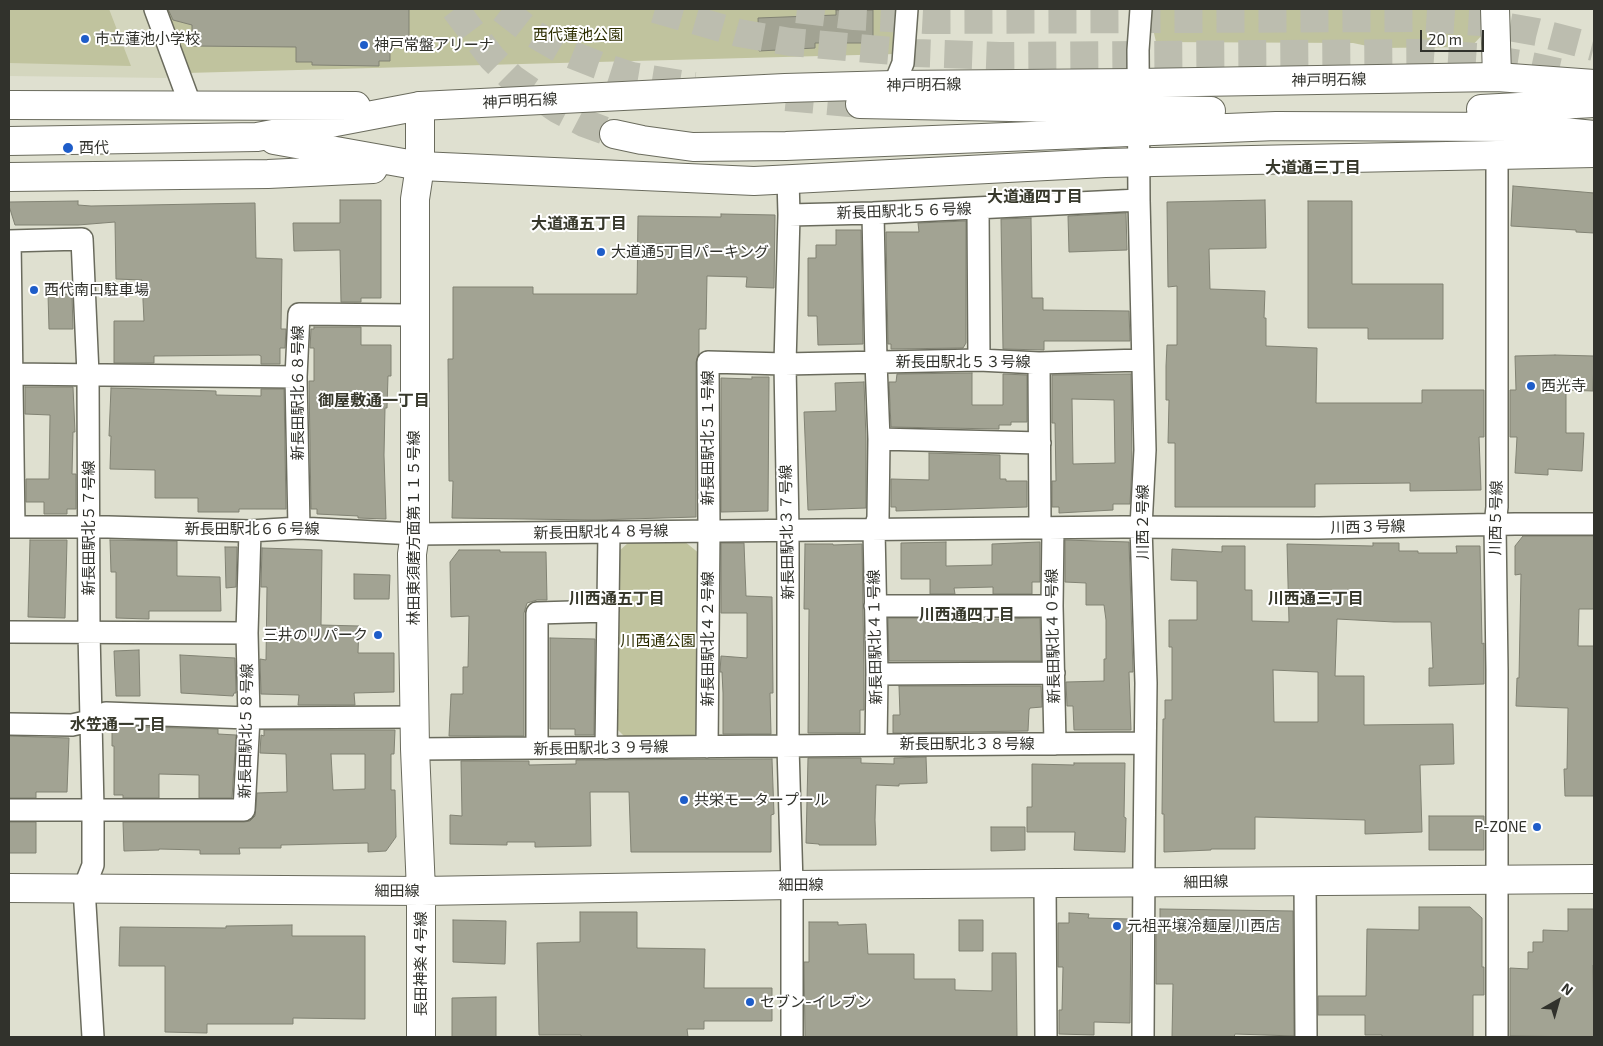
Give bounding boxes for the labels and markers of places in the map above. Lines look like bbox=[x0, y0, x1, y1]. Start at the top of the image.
place label: 市立蓮池小学校 bbox=[95, 30, 200, 48]
marker: 市立蓮池小学校 bbox=[79, 33, 91, 45]
place label: 神戸常盤アリーナ bbox=[374, 36, 494, 54]
marker: 神戸常盤アリーナ bbox=[358, 39, 370, 51]
place label: 西代 bbox=[79, 139, 109, 157]
marker: 西代 bbox=[61, 141, 75, 155]
place label: 大道通5丁目パーキング bbox=[611, 243, 769, 261]
marker: 大道通5丁目パーキング bbox=[595, 246, 607, 258]
place label: 西代南口駐車場 bbox=[44, 281, 149, 299]
marker: 西代南口駐車場 bbox=[28, 284, 40, 296]
place label: 西光寺 bbox=[1541, 377, 1586, 395]
marker: 西光寺 bbox=[1525, 380, 1537, 392]
place label: 三井のリパーク bbox=[263, 626, 368, 644]
marker: 三井のリパーク bbox=[372, 629, 384, 641]
place label: 共栄モータープール bbox=[694, 791, 829, 809]
marker: 共栄モータープール bbox=[678, 794, 690, 806]
place label: P-ZONE bbox=[1474, 818, 1527, 836]
marker: P-ZONE bbox=[1531, 821, 1543, 833]
place label: 元祖平壌冷麺屋 川西店 bbox=[1127, 917, 1280, 935]
marker: 元祖平壌冷麺屋 川西店 bbox=[1111, 920, 1123, 932]
place label: セブン-イレブン bbox=[760, 993, 872, 1011]
marker: セブン-イレブン bbox=[744, 996, 756, 1008]

